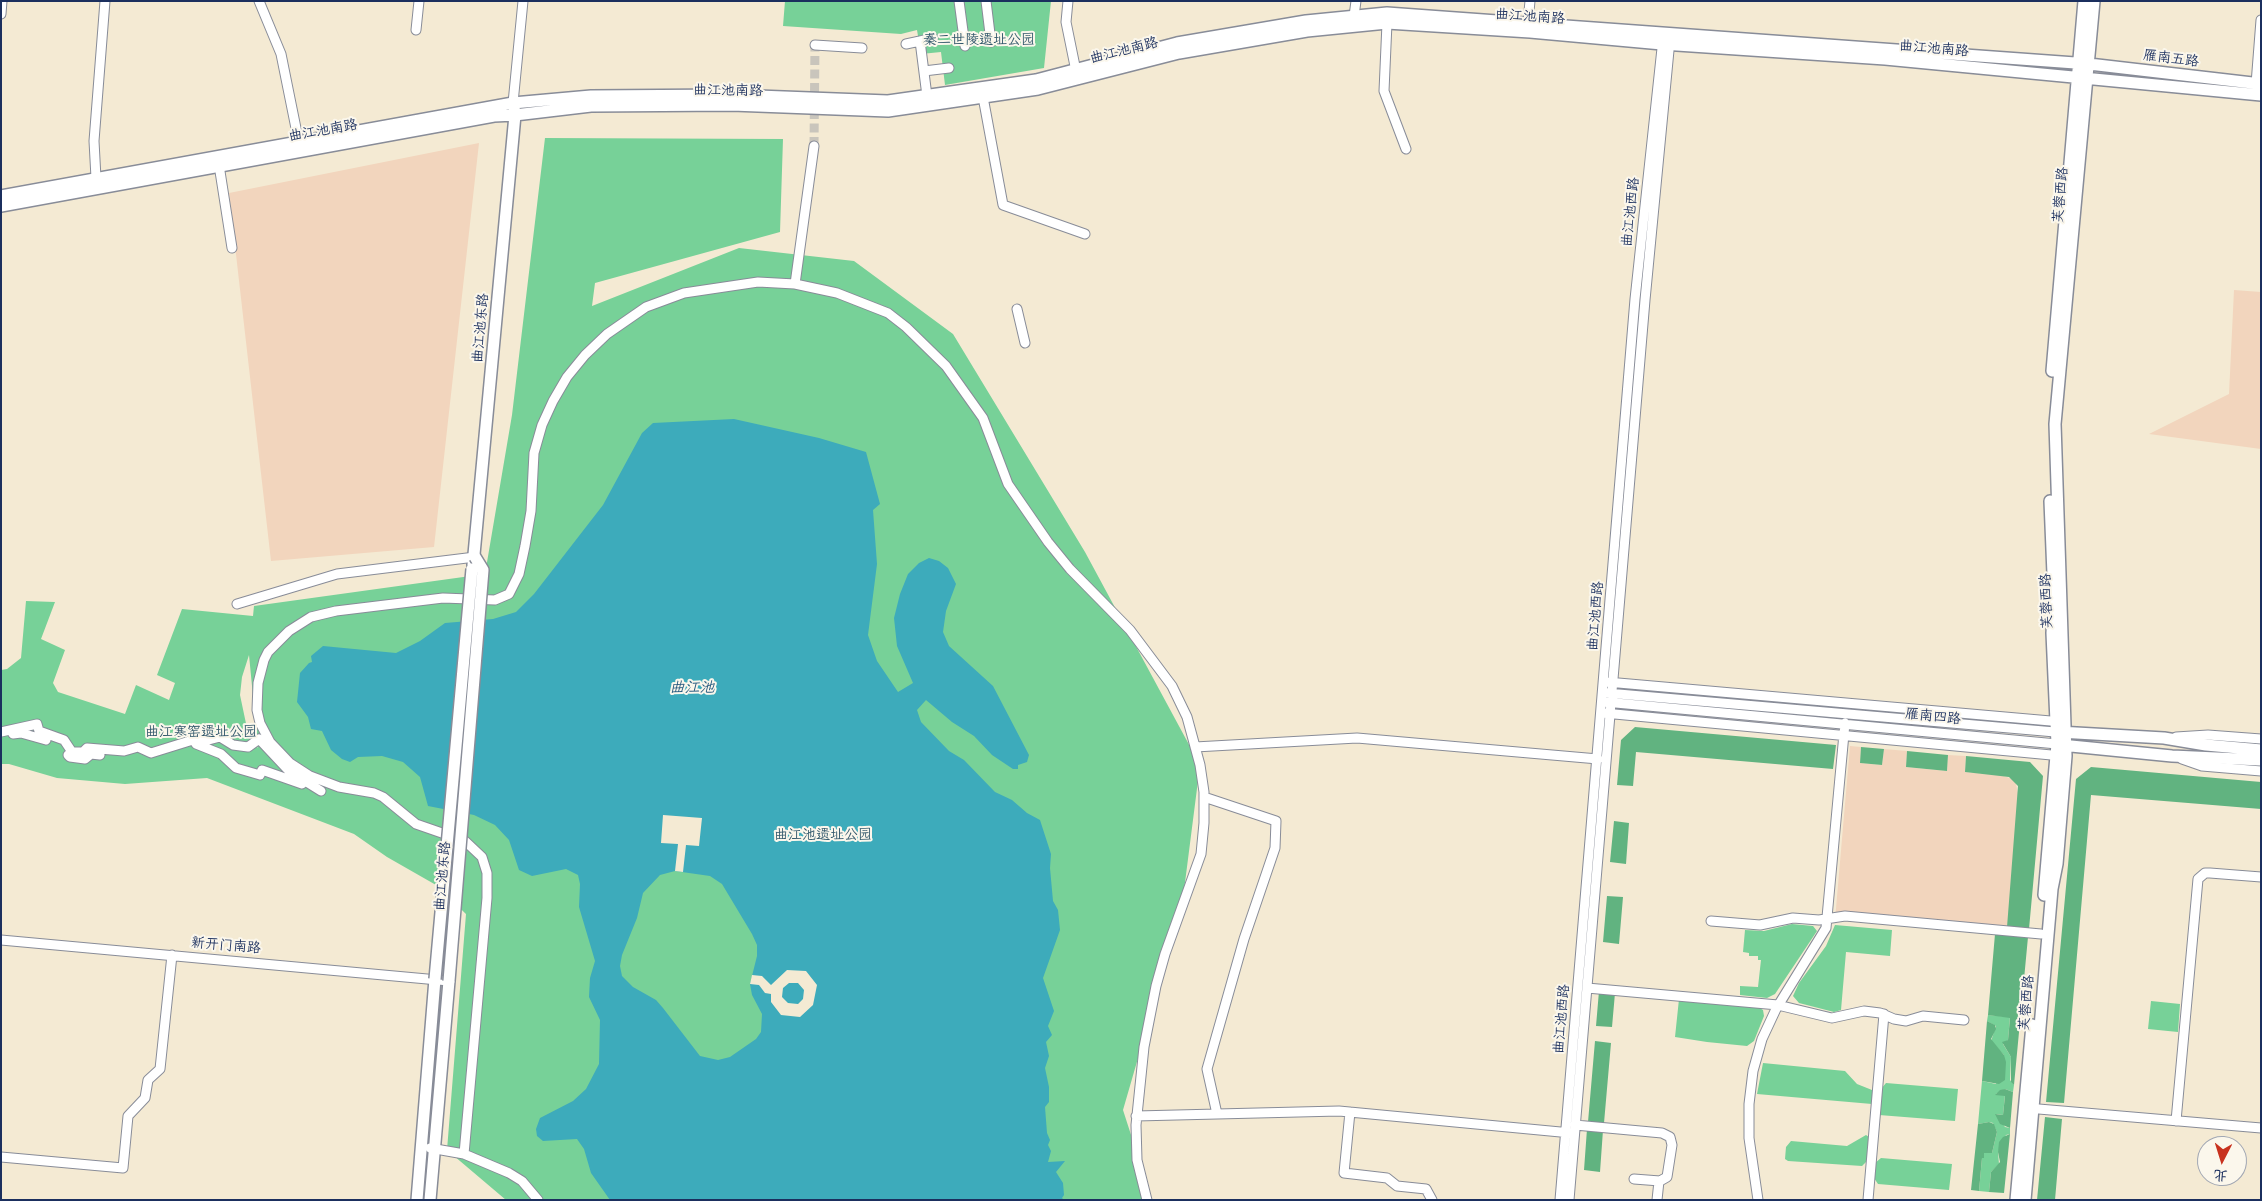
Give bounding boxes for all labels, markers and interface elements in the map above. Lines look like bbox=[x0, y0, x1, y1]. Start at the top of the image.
street label: 曲江池南路 bbox=[1494, 6, 1566, 28]
park label: 秦二世陵遗址公园 bbox=[923, 32, 1035, 48]
street label: 曲江池南路 bbox=[1088, 34, 1160, 68]
street label: 曲江池南路 bbox=[1898, 38, 1970, 60]
street label: 雁南五路 bbox=[2142, 47, 2200, 71]
street label: 曲江池南路 bbox=[693, 82, 763, 100]
street label: 曲江池南路 bbox=[287, 117, 359, 145]
street label: 芙蓉西路 bbox=[2050, 166, 2072, 224]
street label: 曲江池西路 bbox=[1619, 176, 1643, 248]
street label: 曲江池东路 bbox=[470, 292, 492, 364]
street label: 芙蓉西路 bbox=[2038, 573, 2056, 629]
street label: 曲江池西路 bbox=[1585, 580, 1607, 652]
water label: 曲江池 bbox=[670, 679, 714, 697]
street label: 雁南四路 bbox=[1904, 706, 1962, 728]
park label: 曲江寒窑遗址公园 bbox=[145, 724, 257, 740]
park label: 曲江池遗址公园 bbox=[774, 827, 872, 843]
street label: 曲江池东路 bbox=[432, 840, 454, 912]
street label: 新开门南路 bbox=[190, 935, 262, 957]
street label: 芙蓉西路 bbox=[2016, 974, 2038, 1032]
street label: 曲江池西路 bbox=[1551, 983, 1573, 1055]
north arrow bbox=[2197, 1136, 2247, 1186]
text: 北 bbox=[2213, 1166, 2228, 1185]

